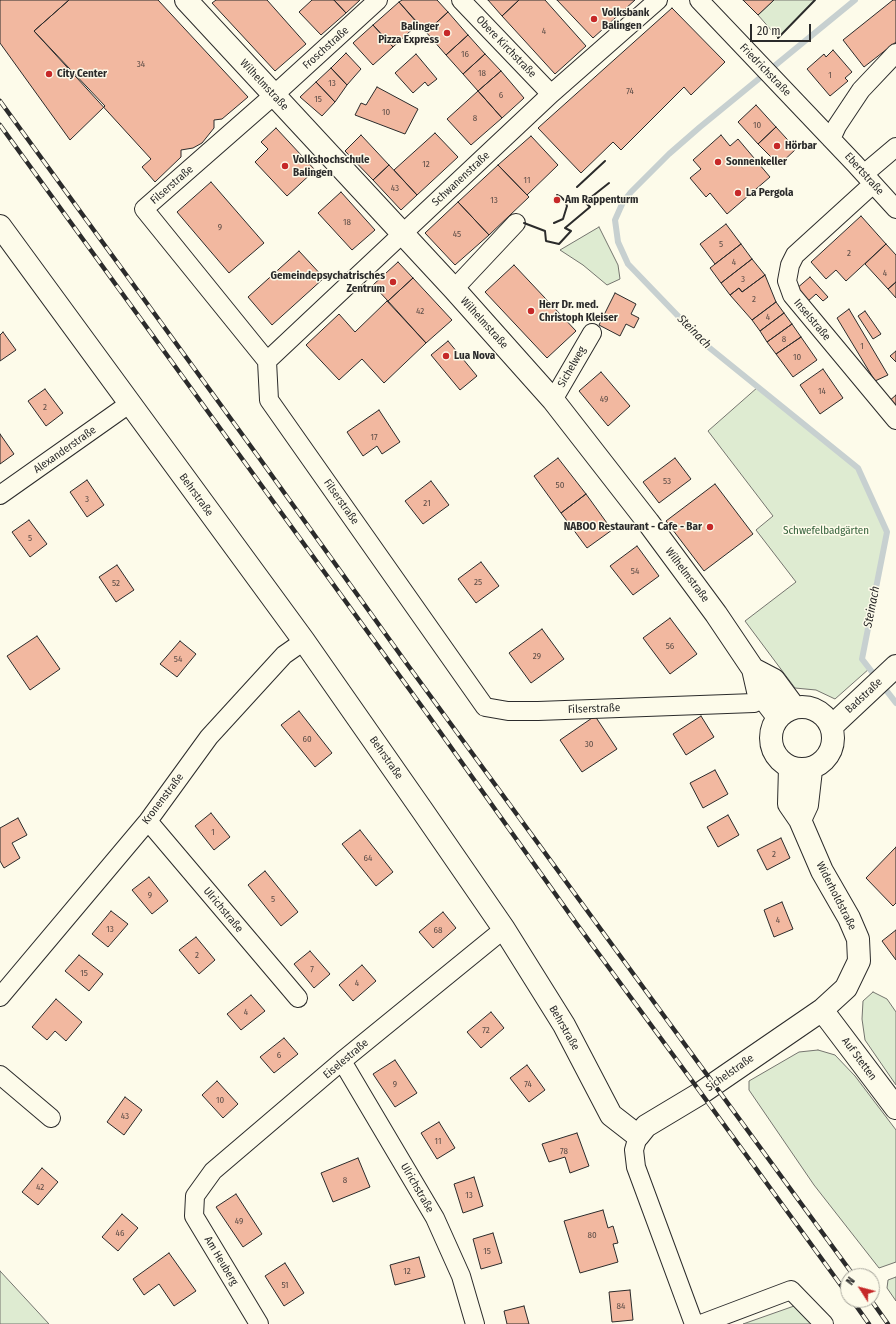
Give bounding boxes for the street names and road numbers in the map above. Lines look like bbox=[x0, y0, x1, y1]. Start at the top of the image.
street label: Obere Kirchstraße bbox=[473, 13, 539, 81]
street label: Froschstraße bbox=[300, 24, 352, 72]
street label: Friedrichstraße bbox=[737, 41, 793, 99]
street label: Wilhelmstraße bbox=[237, 57, 291, 113]
street label: Schwanenstraße bbox=[429, 149, 493, 209]
street label: Ebertstraße bbox=[842, 150, 886, 198]
street label: Filserstraße bbox=[148, 163, 196, 207]
street label: Wilhelmstraße bbox=[457, 294, 511, 352]
street label: Inselstraße bbox=[791, 297, 833, 343]
street label: Sichelweg bbox=[555, 344, 589, 390]
street label: Alexanderstraße bbox=[31, 424, 99, 476]
street label: Behrstraße bbox=[176, 471, 216, 519]
street label: Filserstraße bbox=[321, 477, 361, 527]
street label: Wilhelmstraße bbox=[662, 545, 712, 605]
street label: Badstraße bbox=[843, 676, 885, 716]
street label: Filserstraße bbox=[568, 701, 620, 717]
street label: Behrstraße bbox=[366, 734, 406, 782]
street label: Kronenstraße bbox=[139, 771, 187, 827]
street label: Widerholdstraße bbox=[813, 860, 859, 932]
street label: Ulrichstraße bbox=[200, 885, 246, 935]
street label: Behrstraße bbox=[546, 1003, 582, 1053]
street label: Auf Stetten bbox=[839, 1035, 879, 1083]
street label: Eiselestraße bbox=[321, 1036, 371, 1082]
street label: Sichelstraße bbox=[703, 1052, 757, 1094]
street label: Ulrichstraße bbox=[398, 1161, 436, 1215]
street label: Am Heuberg bbox=[201, 1234, 241, 1288]

